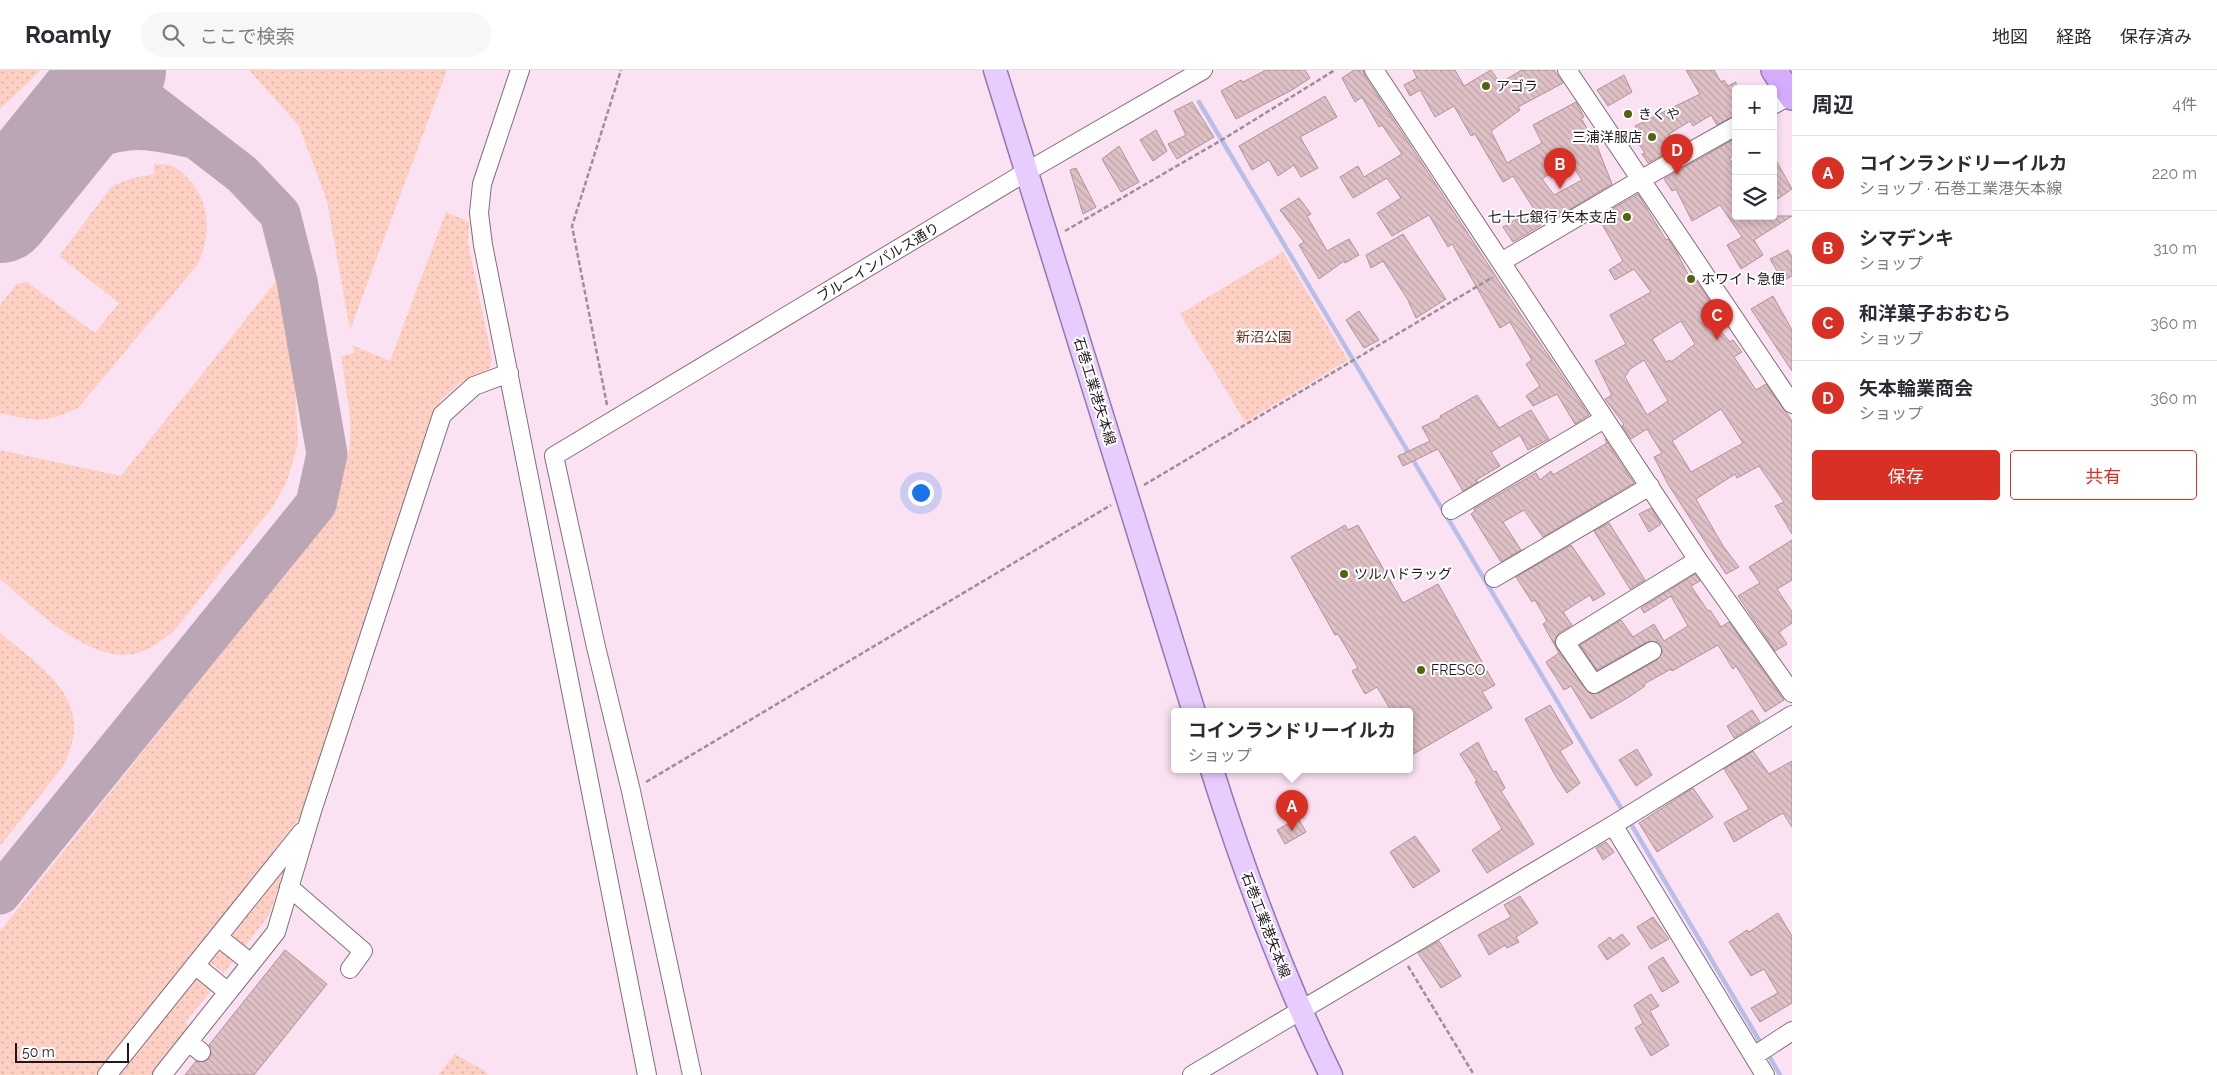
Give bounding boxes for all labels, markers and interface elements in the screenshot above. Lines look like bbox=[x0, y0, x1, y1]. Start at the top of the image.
search box bbox=[141, 12, 491, 57]
text: Roamly bbox=[25, 20, 111, 49]
icon: search bbox=[159, 21, 187, 49]
text: ここで検索 bbox=[199, 25, 294, 47]
text: 地図 bbox=[1992, 26, 2028, 47]
text: 経路 bbox=[2056, 26, 2092, 47]
text: 保存済み bbox=[2120, 26, 2192, 47]
place label: アゴラ bbox=[1496, 78, 1538, 94]
marker: アゴラ bbox=[1480, 80, 1492, 92]
map controls bbox=[1732, 85, 1777, 220]
button: + bbox=[1732, 85, 1777, 130]
text: 周辺 bbox=[1812, 92, 1854, 117]
text: 4件 bbox=[2172, 95, 2197, 114]
place label: きくや bbox=[1638, 106, 1680, 122]
marker: きくや bbox=[1622, 108, 1634, 120]
place label: 三浦洋服店 bbox=[1572, 129, 1642, 145]
button: − bbox=[1732, 130, 1777, 175]
marker: 三浦洋服店 bbox=[1646, 131, 1658, 143]
pin: D bbox=[1661, 134, 1693, 175]
pin: B bbox=[1544, 148, 1576, 189]
text: コインランドリーイルカ bbox=[1859, 152, 2067, 174]
text: A bbox=[1823, 164, 1833, 183]
text: 220 m bbox=[2152, 164, 2197, 183]
button: layers bbox=[1732, 175, 1777, 220]
text: ショップ · 石巻工業港矢本線 bbox=[1859, 179, 2062, 198]
place label: 七十七銀行 矢本支店 bbox=[1487, 209, 1617, 225]
marker: 七十七銀行 矢本支店 bbox=[1621, 211, 1633, 223]
street label: ブルーインパルス通り bbox=[814, 219, 942, 305]
text: シマデンキ bbox=[1859, 227, 1954, 249]
text: B bbox=[1823, 239, 1833, 258]
text: 310 m bbox=[2153, 239, 2197, 258]
text: ショップ bbox=[1859, 254, 1923, 273]
place label: ホワイト急便 bbox=[1701, 271, 1785, 287]
marker: ホワイト急便 bbox=[1685, 273, 1697, 285]
pin: C bbox=[1701, 299, 1733, 340]
text: 和洋菓子おおむら bbox=[1859, 302, 2011, 324]
text: C bbox=[1823, 314, 1833, 333]
text: 360 m bbox=[2150, 314, 2197, 333]
park label: 新沼公園 bbox=[1236, 329, 1292, 345]
text: ショップ bbox=[1859, 329, 1923, 348]
street label: 石巻工業港矢本線 bbox=[1071, 335, 1119, 447]
text: 矢本輪業商会 bbox=[1859, 377, 1973, 399]
text: D bbox=[1822, 389, 1834, 408]
text: 360 m bbox=[2150, 389, 2197, 408]
text: ショップ bbox=[1859, 404, 1923, 423]
button: 保存 bbox=[1812, 450, 2000, 500]
button: 共有 bbox=[2010, 450, 2197, 500]
your location bbox=[908, 480, 934, 506]
place label: ツルハドラッグ bbox=[1354, 566, 1452, 582]
marker: ツルハドラッグ bbox=[1338, 568, 1350, 580]
place label: FRESCO bbox=[1431, 662, 1485, 678]
marker: FRESCO bbox=[1415, 664, 1427, 676]
popup bbox=[1171, 708, 1413, 773]
text: コインランドリーイルカ bbox=[1188, 719, 1396, 741]
text: ショップ bbox=[1188, 746, 1252, 765]
pin: A bbox=[1276, 790, 1308, 831]
street label: 石巻工業港矢本線 bbox=[1238, 870, 1294, 980]
scale bar bbox=[15, 1040, 129, 1063]
text: 50 m bbox=[22, 1044, 55, 1060]

